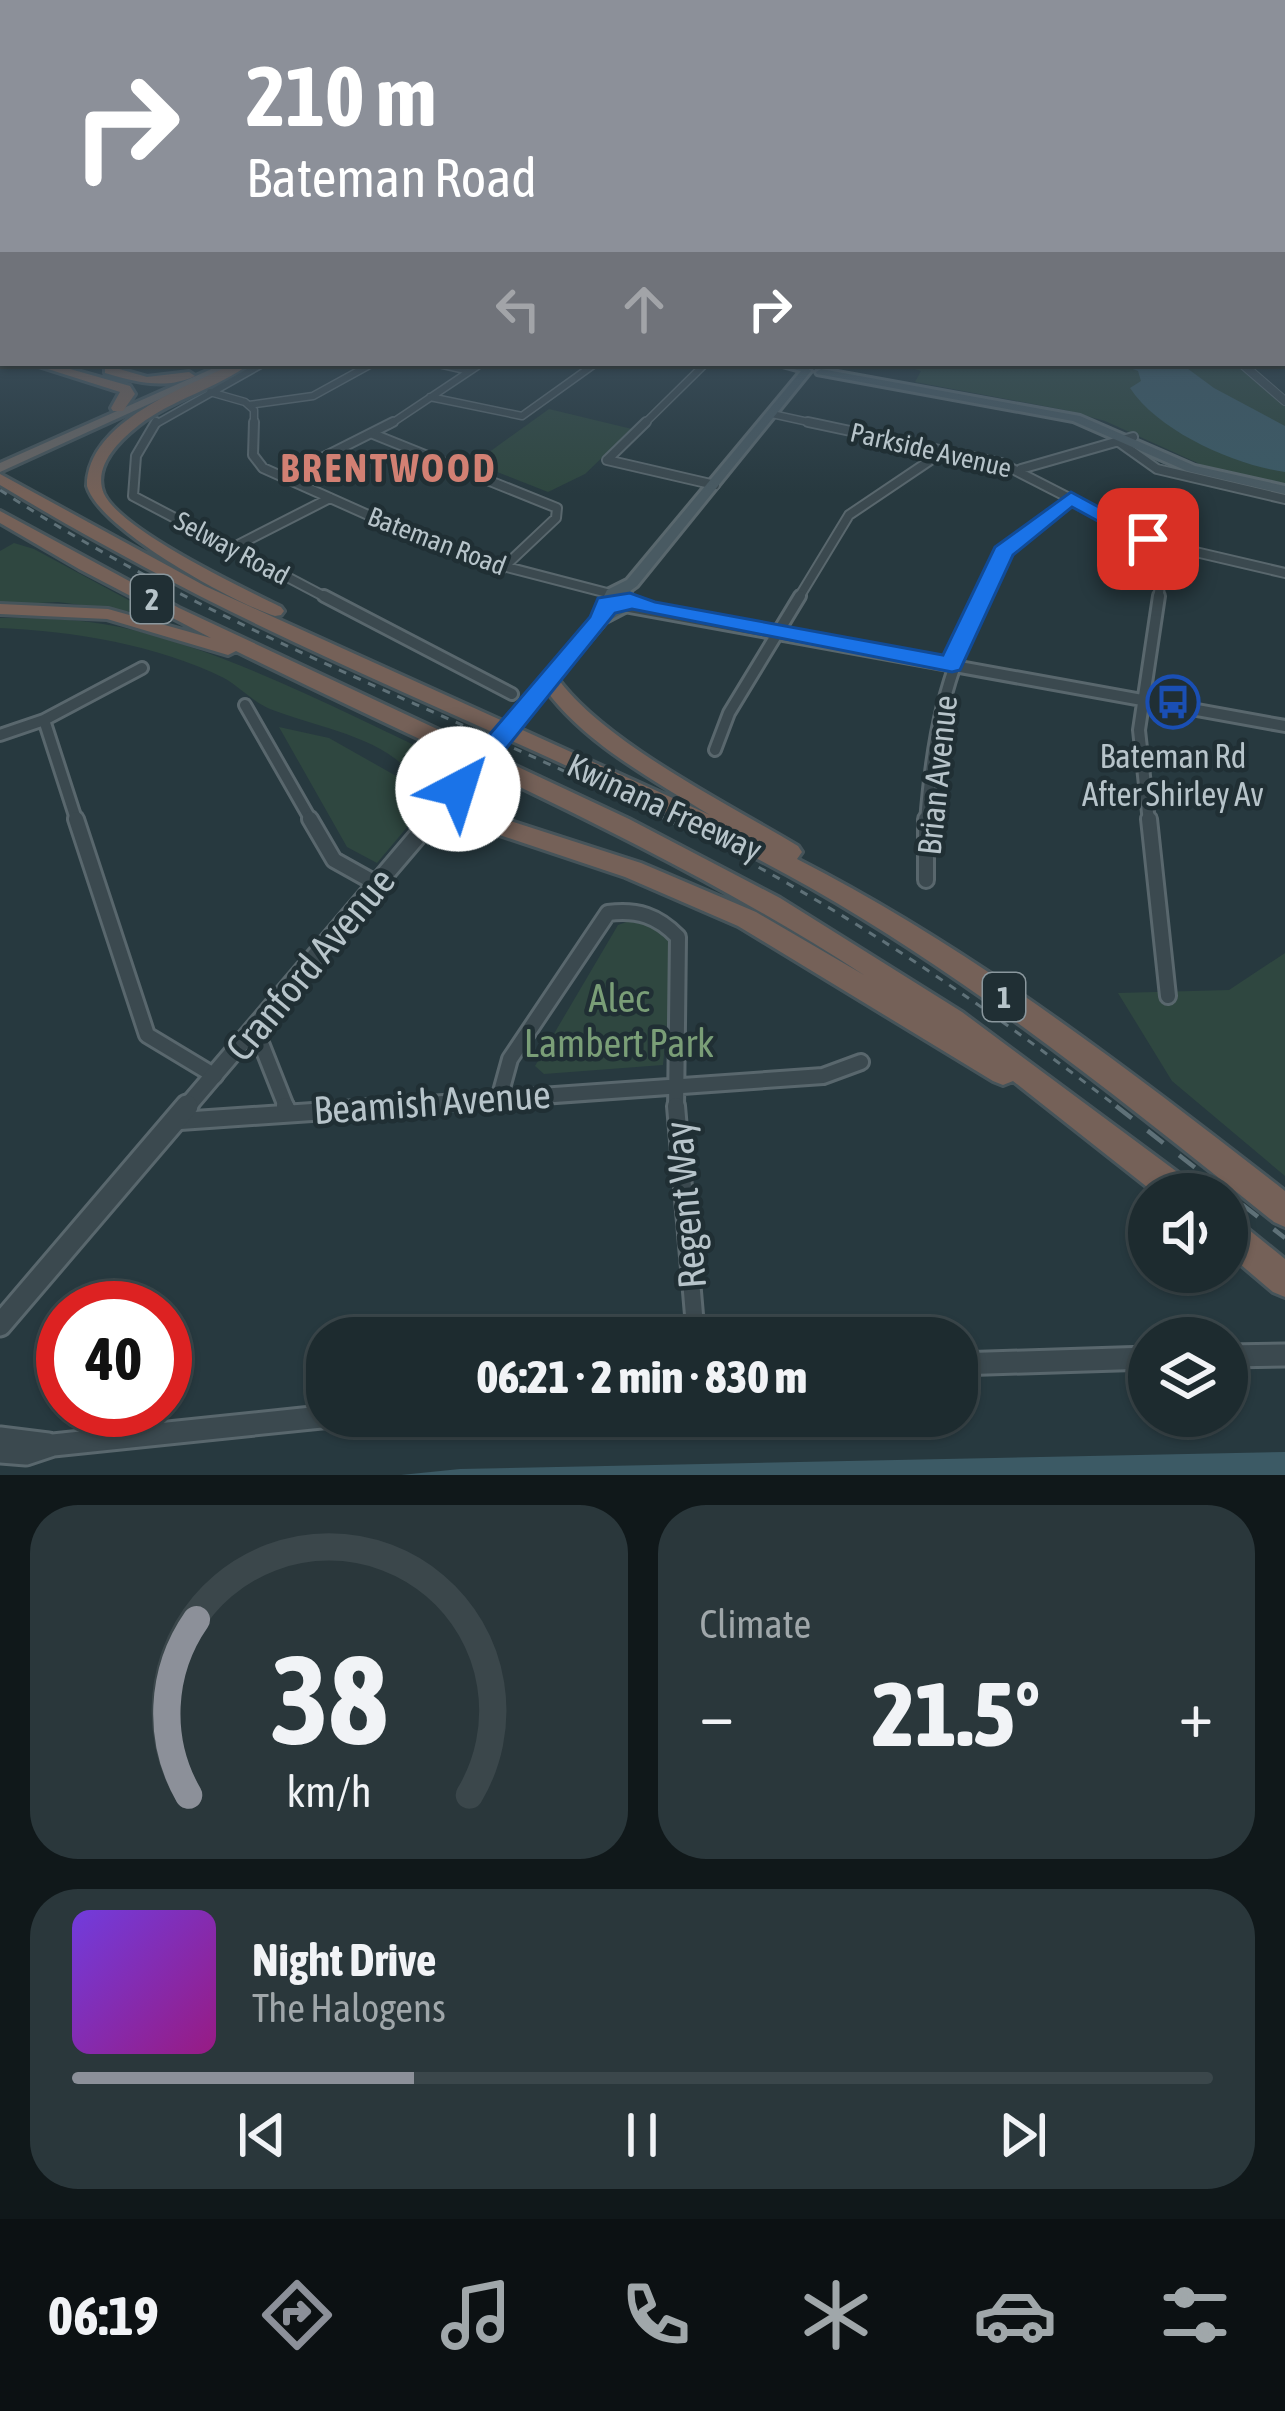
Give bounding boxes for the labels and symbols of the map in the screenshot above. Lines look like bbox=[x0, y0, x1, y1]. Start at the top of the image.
street label: Parkside Avenue bbox=[847, 416, 1015, 484]
district label: BRENTWOOD bbox=[280, 446, 498, 490]
pin bbox=[1097, 488, 1199, 590]
street label: Bateman Road bbox=[364, 500, 510, 582]
street label: Selway Road bbox=[169, 505, 295, 591]
road number: 2 bbox=[131, 575, 173, 623]
bus stop icon: Bateman Rd After Shirley Av bbox=[1145, 674, 1201, 730]
street label: Brian Avenue bbox=[910, 693, 964, 857]
position arrow bbox=[395, 726, 521, 852]
place label: Bateman Rd After Shirley Av bbox=[1082, 737, 1264, 813]
street label: Kwinana Freeway bbox=[562, 745, 768, 869]
street label: Cranford Avenue bbox=[217, 859, 403, 1069]
road number: 1 bbox=[983, 973, 1025, 1021]
park label: Alec Lambert Park bbox=[524, 976, 714, 1065]
street label: Beamish Avenue bbox=[312, 1072, 552, 1132]
street label: Regent Way bbox=[656, 1120, 714, 1290]
speed limit sign: 40 bbox=[36, 1281, 192, 1437]

